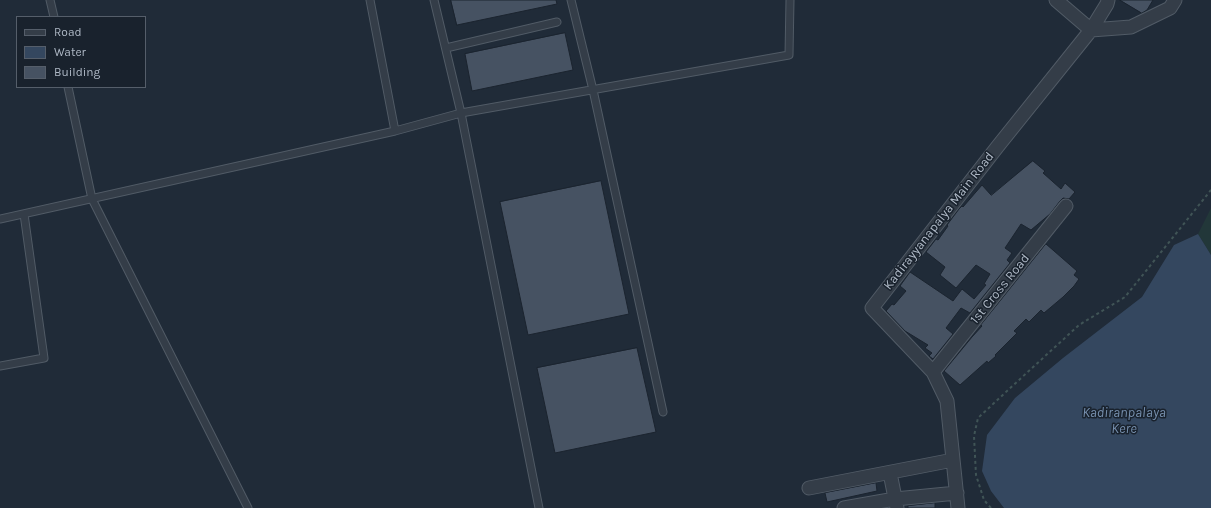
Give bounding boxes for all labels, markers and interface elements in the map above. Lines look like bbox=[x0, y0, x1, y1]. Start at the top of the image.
legend bbox=[16, 16, 146, 88]
text: Road bbox=[54, 25, 82, 39]
text: Water bbox=[54, 45, 86, 59]
text: Building bbox=[54, 65, 100, 79]
street label: Kadirayyanapalya Main Road bbox=[880, 149, 998, 293]
street label: 1st Cross Road bbox=[967, 251, 1033, 327]
water label: Kadiranpalaya Kere bbox=[1082, 405, 1166, 438]

